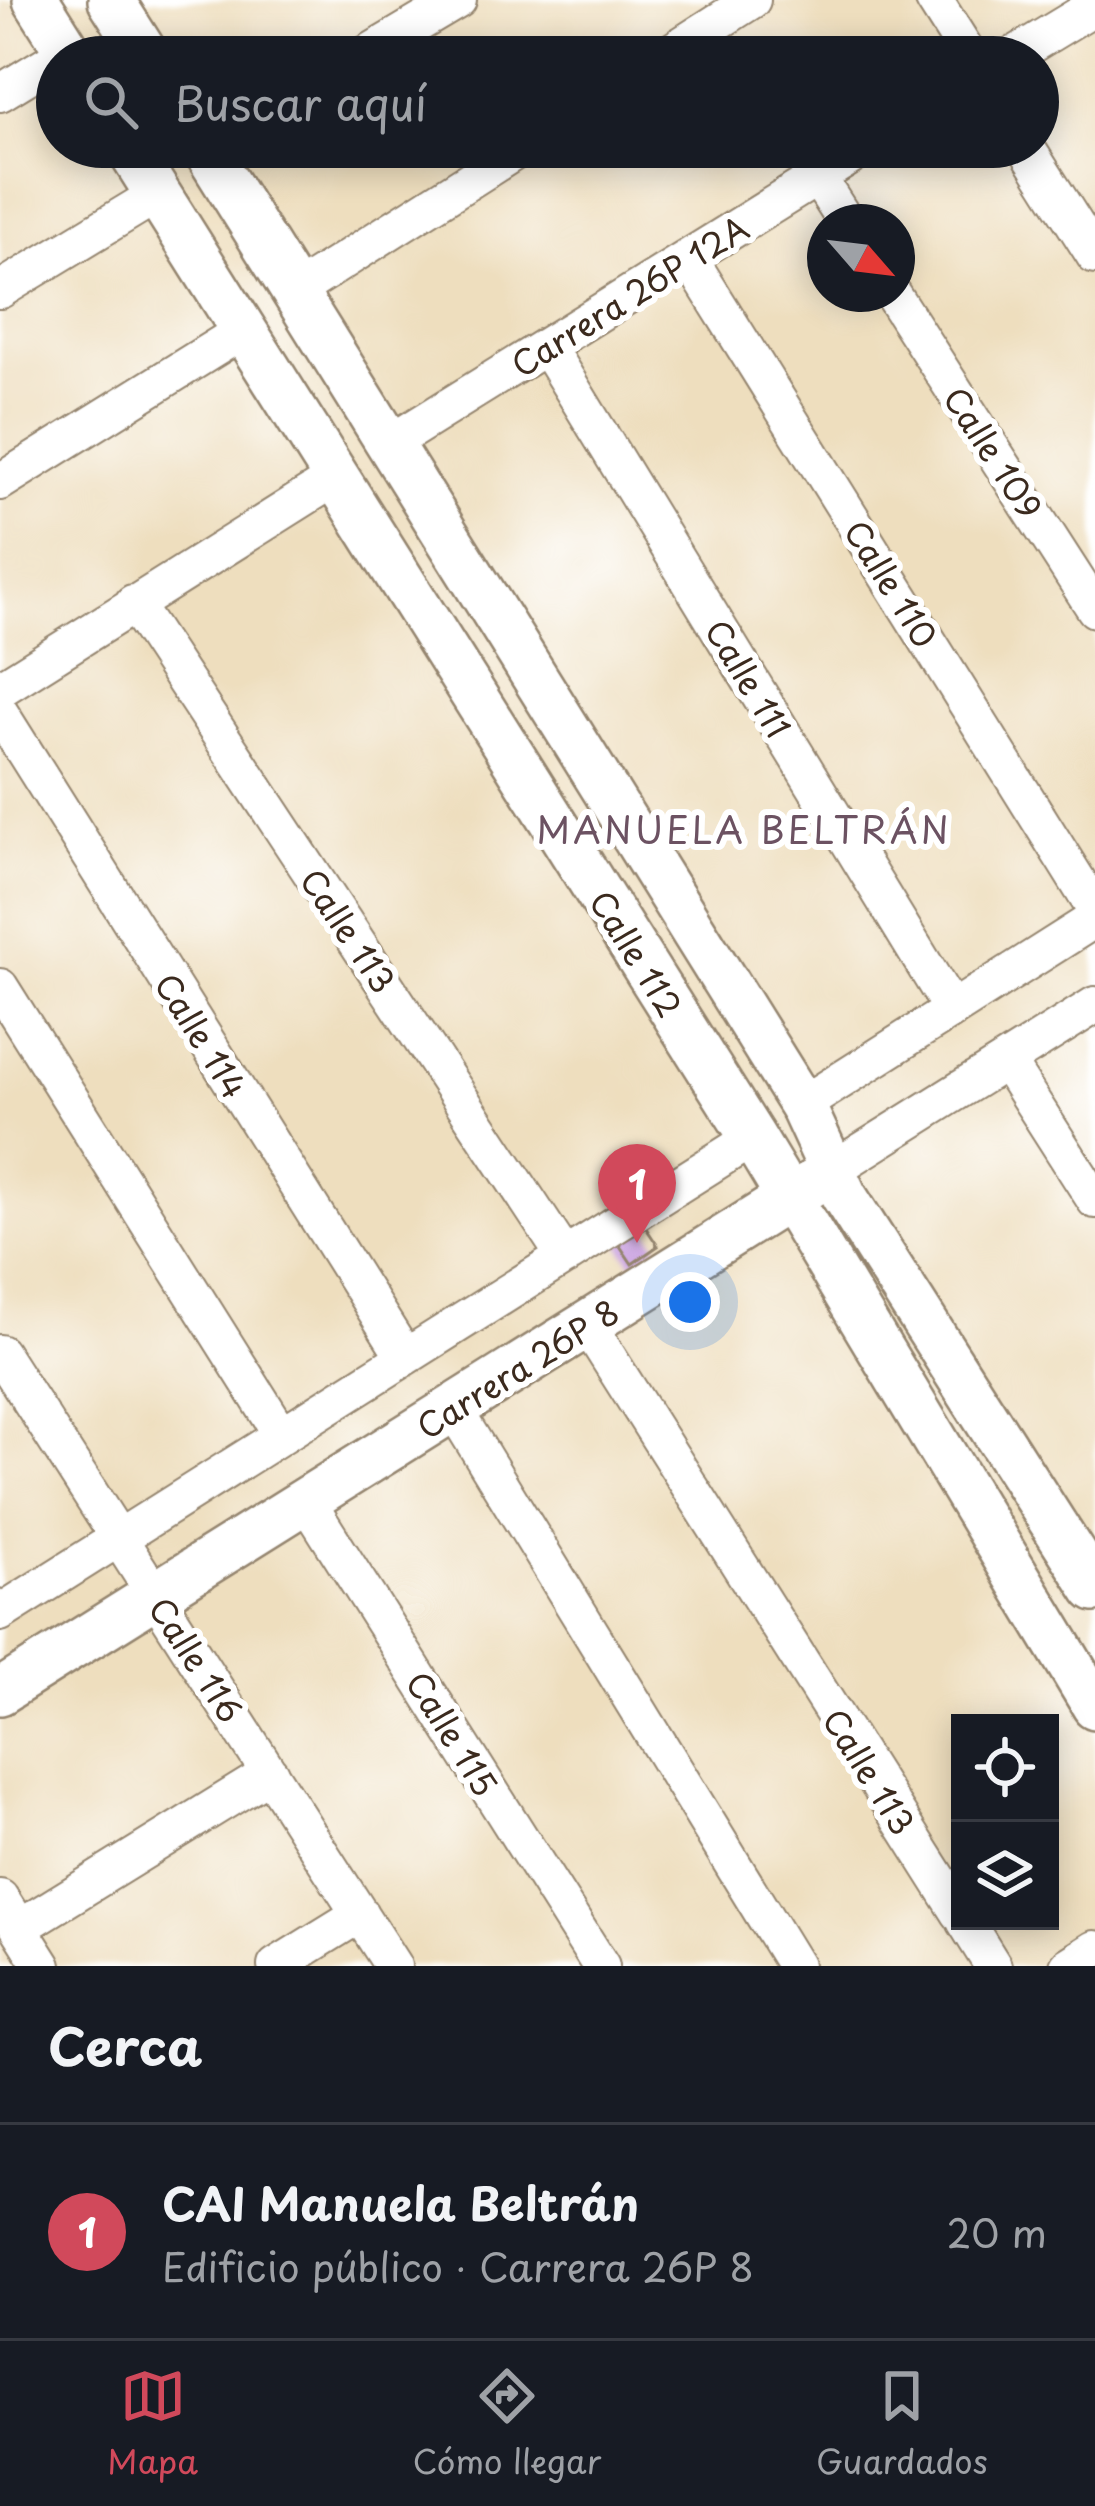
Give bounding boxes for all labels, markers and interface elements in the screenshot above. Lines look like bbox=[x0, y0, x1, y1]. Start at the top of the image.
search box bbox=[36, 36, 1059, 168]
text: Buscar aquí bbox=[174, 68, 427, 136]
icon: search bbox=[78, 69, 144, 135]
street label: Carrera 26P 12A bbox=[501, 202, 757, 388]
north arrow bbox=[807, 204, 915, 312]
street label: Calle 109 bbox=[933, 376, 1055, 528]
street label: Calle 110 bbox=[833, 510, 951, 656]
street label: Calle 111 bbox=[694, 609, 804, 747]
district label: MANUELA BELTRÁN bbox=[536, 802, 952, 856]
street label: Calle 113 bbox=[289, 858, 409, 1002]
street label: Calle 112 bbox=[578, 880, 696, 1026]
street label: Calle 114 bbox=[144, 963, 260, 1107]
pin: 1 bbox=[598, 1144, 676, 1243]
your location bbox=[660, 1272, 720, 1332]
street label: Carrera 26P 8 bbox=[406, 1286, 628, 1450]
street label: Calle 116 bbox=[138, 1586, 256, 1732]
street label: Calle 115 bbox=[395, 1661, 511, 1805]
street label: Calle 113 bbox=[812, 1698, 928, 1844]
map controls bbox=[951, 1714, 1059, 1930]
button: locate bbox=[951, 1714, 1059, 1822]
button: layers bbox=[951, 1822, 1059, 1930]
text: Cerca bbox=[48, 2006, 202, 2083]
text: CAI Manuela Beltrán bbox=[162, 2168, 639, 2236]
text: 1 bbox=[78, 2202, 96, 2261]
text: 20 m bbox=[946, 2202, 1047, 2261]
text: Edificio público · Carrera 26P 8 bbox=[162, 2236, 754, 2295]
tab: Mapa bbox=[107, 2363, 198, 2485]
tab: Cómo llegar bbox=[413, 2363, 601, 2485]
tab: Guardados bbox=[816, 2363, 988, 2485]

